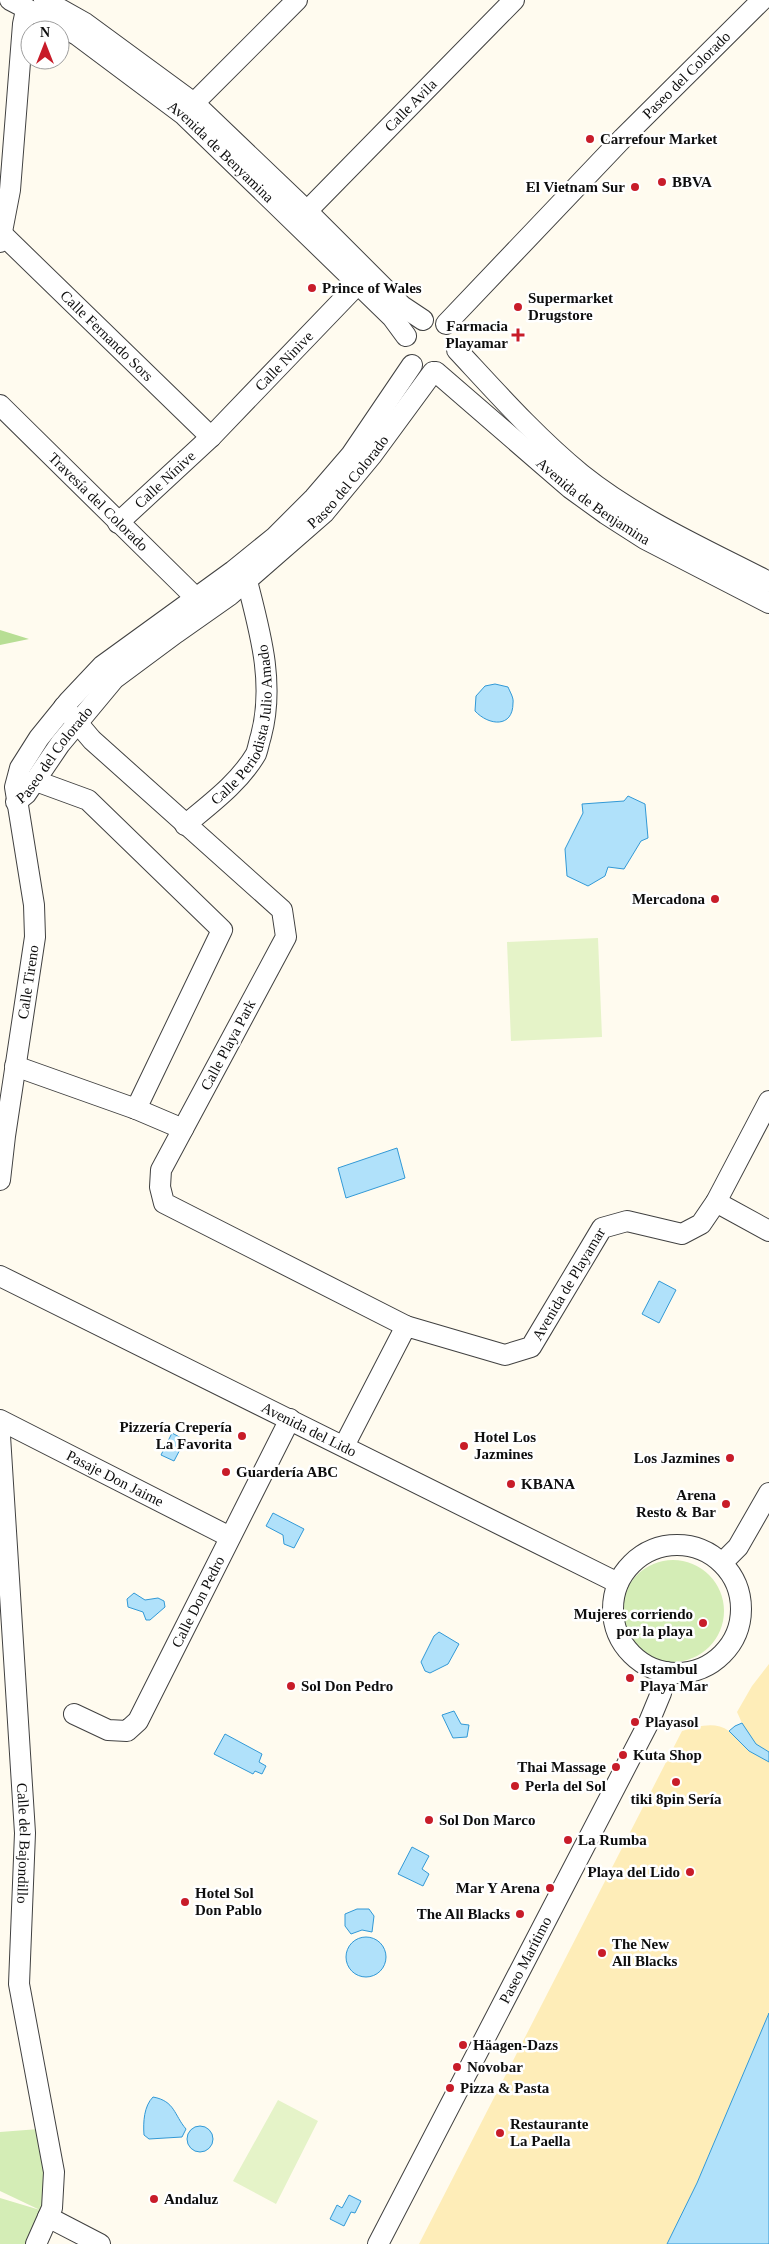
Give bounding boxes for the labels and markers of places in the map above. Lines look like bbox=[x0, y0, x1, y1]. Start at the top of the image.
place label: Carrefour Market bbox=[600, 131, 717, 147]
marker: Carrefour Market bbox=[584, 133, 596, 145]
place label: BBVA bbox=[672, 174, 712, 190]
marker: BBVA bbox=[656, 176, 668, 188]
place label: El Vietnam Sur bbox=[526, 179, 625, 195]
marker: El Vietnam Sur bbox=[629, 181, 641, 193]
place label: Prince of Wales bbox=[322, 280, 422, 296]
marker: Prince of Wales bbox=[306, 282, 318, 294]
place label: Supermarket Drugstore bbox=[528, 290, 613, 323]
marker: Supermarket Drugstore bbox=[512, 301, 524, 313]
place label: Farmacia Playamar bbox=[446, 318, 509, 351]
marker: Farmacia Playamar bbox=[512, 329, 524, 341]
place label: Mercadona bbox=[632, 891, 705, 907]
marker: Mercadona bbox=[709, 893, 721, 905]
place label: Pizzería Crepería La Favorita bbox=[119, 1419, 232, 1452]
place label: Hotel Los Jazmines bbox=[474, 1429, 536, 1462]
marker: Pizzería Crepería La Favorita bbox=[236, 1430, 248, 1442]
marker: Hotel Los Jazmines bbox=[458, 1440, 470, 1452]
place label: Los Jazmines bbox=[634, 1450, 720, 1466]
marker: Los Jazmines bbox=[724, 1452, 736, 1464]
place label: Guardería ABC bbox=[236, 1464, 338, 1480]
marker: Guardería ABC bbox=[220, 1466, 232, 1478]
place label: KBANA bbox=[521, 1476, 575, 1492]
marker: KBANA bbox=[505, 1478, 517, 1490]
place label: Arena Resto & Bar bbox=[636, 1487, 716, 1520]
marker: Arena Resto & Bar bbox=[720, 1498, 732, 1510]
place label: Mujeres corriendo por la playa bbox=[574, 1606, 694, 1639]
marker: Mujeres corriendo por la playa bbox=[697, 1617, 709, 1629]
place label: Istambul Playa Mar bbox=[640, 1661, 708, 1694]
marker: Istambul Playa Mar bbox=[624, 1672, 636, 1684]
place label: Sol Don Pedro bbox=[301, 1678, 393, 1694]
marker: Sol Don Pedro bbox=[285, 1680, 297, 1692]
place label: Playasol bbox=[645, 1714, 698, 1730]
marker: Playasol bbox=[629, 1716, 641, 1728]
place label: Kuta Shop bbox=[633, 1747, 702, 1763]
marker: Kuta Shop bbox=[617, 1749, 629, 1761]
place label: Thai Massage bbox=[517, 1759, 606, 1775]
marker: Thai Massage bbox=[610, 1761, 622, 1773]
marker: tiki 8pin Sería bbox=[670, 1776, 682, 1788]
place label: Perla del Sol bbox=[525, 1778, 606, 1794]
marker: Perla del Sol bbox=[509, 1780, 521, 1792]
place label: tiki 8pin Sería bbox=[631, 1791, 722, 1807]
place label: Sol Don Marco bbox=[439, 1812, 535, 1828]
marker: Sol Don Marco bbox=[423, 1814, 435, 1826]
place label: La Rumba bbox=[578, 1832, 647, 1848]
marker: La Rumba bbox=[562, 1834, 574, 1846]
place label: Playa del Lido bbox=[587, 1864, 680, 1880]
marker: Playa del Lido bbox=[684, 1866, 696, 1878]
place label: Mar Y Arena bbox=[456, 1880, 540, 1896]
marker: Mar Y Arena bbox=[544, 1882, 556, 1894]
place label: Hotel Sol Don Pablo bbox=[195, 1885, 262, 1918]
marker: Hotel Sol Don Pablo bbox=[179, 1896, 191, 1908]
place label: The All Blacks bbox=[417, 1906, 510, 1922]
marker: The All Blacks bbox=[514, 1908, 526, 1920]
place label: The New All Blacks bbox=[612, 1936, 678, 1969]
marker: The New All Blacks bbox=[596, 1947, 608, 1959]
place label: Häagen-Dazs bbox=[473, 2037, 558, 2053]
marker: Häagen-Dazs bbox=[457, 2039, 469, 2051]
place label: Novobar bbox=[467, 2059, 523, 2075]
marker: Novobar bbox=[451, 2061, 463, 2073]
place label: Pizza & Pasta bbox=[460, 2080, 550, 2096]
marker: Pizza & Pasta bbox=[444, 2082, 456, 2094]
place label: Restaurante La Paella bbox=[510, 2116, 589, 2149]
marker: Restaurante La Paella bbox=[494, 2127, 506, 2139]
place label: Andaluz bbox=[164, 2191, 219, 2207]
marker: Andaluz bbox=[148, 2193, 160, 2205]

